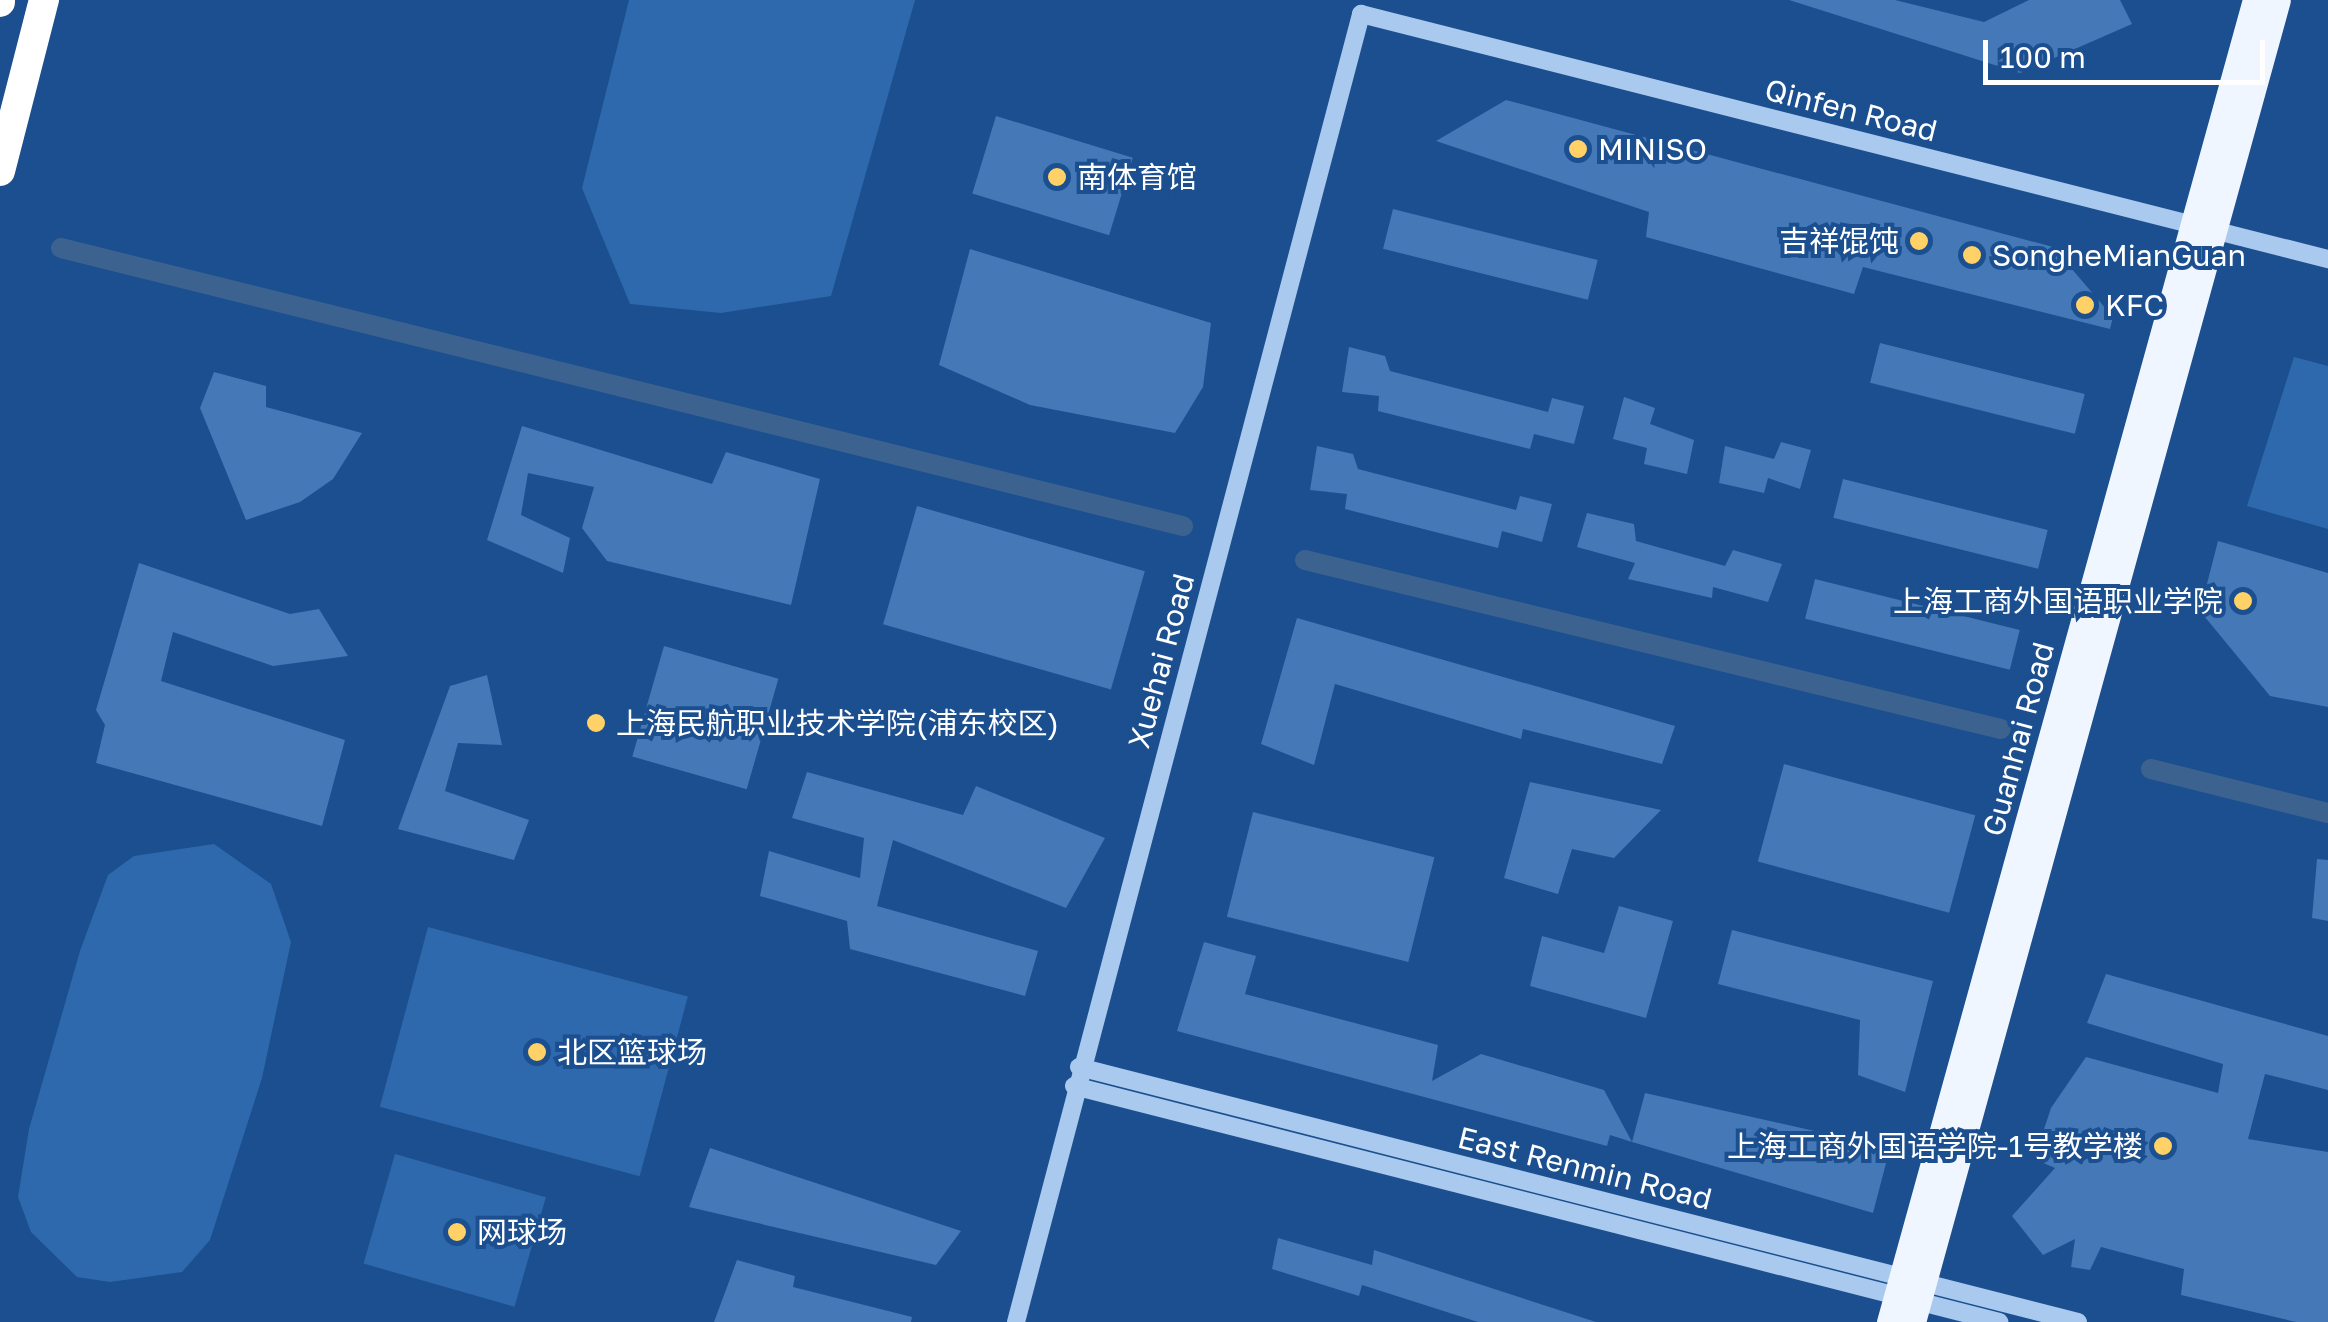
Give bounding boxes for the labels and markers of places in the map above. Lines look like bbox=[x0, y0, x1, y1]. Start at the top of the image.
place label: MINISO bbox=[1598, 131, 1707, 167]
marker: MINISO bbox=[1567, 138, 1589, 160]
place label: 南体育馆 bbox=[1077, 159, 1197, 195]
marker: 南体育馆 bbox=[1046, 166, 1068, 188]
place label: 吉祥馄饨 bbox=[1779, 223, 1899, 259]
marker: 吉祥馄饨 bbox=[1908, 230, 1930, 252]
place label: SongheMianGuan bbox=[1992, 237, 2246, 273]
marker: SongheMianGuan bbox=[1961, 244, 1983, 266]
place label: KFC bbox=[2105, 287, 2164, 323]
marker: KFC bbox=[2074, 294, 2096, 316]
place label: 上海工商外国语职业学院 bbox=[1893, 583, 2223, 619]
marker: 上海工商外国语职业学院 bbox=[2232, 590, 2254, 612]
place label: 上海民航职业技术学院(浦东校区) bbox=[616, 705, 1059, 741]
marker: 上海民航职业技术学院(浦东校区) bbox=[585, 712, 607, 734]
place label: 北区篮球场 bbox=[557, 1034, 707, 1070]
marker: 北区篮球场 bbox=[526, 1041, 548, 1063]
place label: 上海工商外国语学院-1号教学楼 bbox=[1727, 1128, 2143, 1164]
marker: 上海工商外国语学院-1号教学楼 bbox=[2152, 1135, 2174, 1157]
place label: 网球场 bbox=[477, 1214, 567, 1250]
marker: 网球场 bbox=[446, 1221, 468, 1243]

